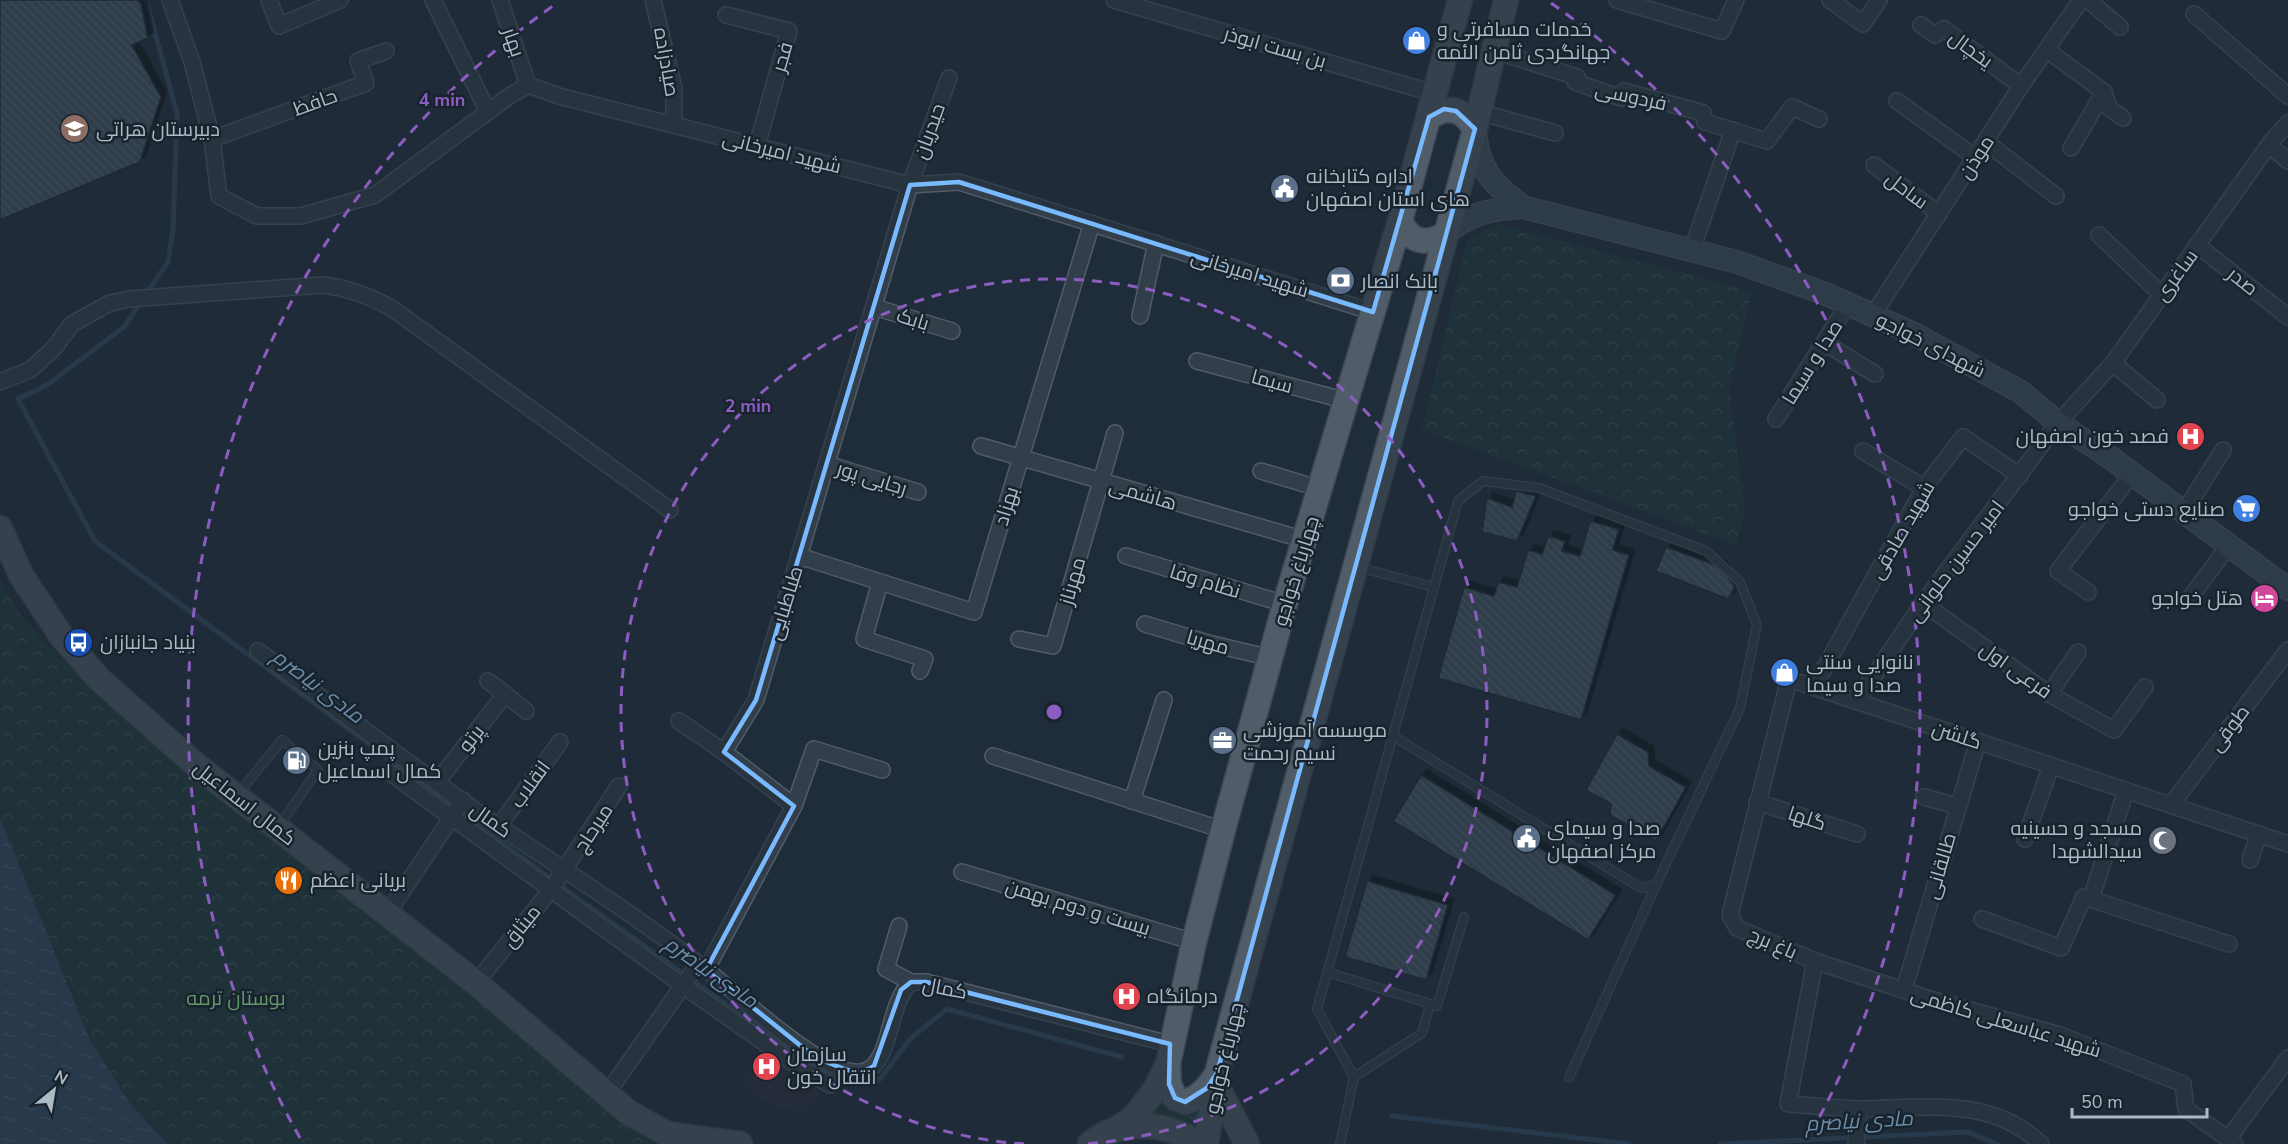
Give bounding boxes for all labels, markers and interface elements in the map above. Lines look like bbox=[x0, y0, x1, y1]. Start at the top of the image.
place label: خدمات مسافرتی و جهانگردی ثامن الئمه bbox=[1437, 16, 1610, 66]
street label: بن بست ابوذر bbox=[1219, 20, 1329, 75]
street label: بهار bbox=[496, 23, 531, 61]
street label: یخچال bbox=[1943, 24, 1999, 75]
street label: صیادزاده bbox=[647, 25, 686, 99]
shop icon: خدمات مسافرتی و جهانگردی ثامن الئمه bbox=[1400, 25, 1432, 57]
street label: فجر bbox=[765, 39, 800, 76]
street label: فردوسی bbox=[1592, 76, 1669, 117]
street label: حافظ bbox=[289, 82, 341, 123]
text: 4 min bbox=[419, 88, 465, 112]
street label: حیدریان bbox=[907, 100, 952, 163]
school or university icon: دبیرستان هراتی bbox=[59, 113, 91, 145]
place label: دبیرستان هراتی bbox=[96, 116, 220, 143]
street label: شهید امیرخانی bbox=[720, 125, 844, 180]
street label: موذن bbox=[1952, 130, 2001, 184]
place label: اداره کتابخانه های استان اصفهان bbox=[1306, 163, 1470, 213]
street label: ساحل bbox=[1880, 165, 1934, 215]
public building icon: اداره کتابخانه های استان اصفهان bbox=[1269, 172, 1301, 204]
street label: شهید امیرخانی bbox=[1188, 243, 1312, 304]
street label: ساغری bbox=[2148, 244, 2204, 307]
street label: صدر bbox=[2221, 260, 2264, 302]
bank icon: بانک انصار bbox=[1324, 265, 1356, 297]
place label: بانک انصار bbox=[1360, 268, 1438, 295]
street label: بابک bbox=[893, 302, 933, 337]
street label: شهدای خواجو bbox=[1871, 306, 1990, 385]
street label: صدا و سیما bbox=[1776, 315, 1849, 410]
street label: سیما bbox=[1248, 363, 1296, 400]
text: 2 min bbox=[725, 394, 771, 418]
hospital icon: فصد خون اصفهان bbox=[2174, 420, 2206, 452]
place label: فصد خون اصفهان bbox=[2016, 423, 2169, 450]
street label: رجایی پور bbox=[832, 455, 911, 502]
street label: هاشمی bbox=[1106, 472, 1180, 517]
street label: شهید صادقی bbox=[1863, 476, 1941, 584]
street label: بهزاد bbox=[988, 483, 1025, 529]
supermarket icon: صنایع دستی خواجو bbox=[2230, 493, 2262, 525]
street label: امیر حسین حلوانی bbox=[1902, 495, 2011, 628]
place label: صنایع دستی خواجو bbox=[2068, 496, 2225, 523]
street label: چهارباغ خواجو bbox=[1267, 513, 1326, 629]
street label: مهرناز bbox=[1053, 554, 1092, 609]
street label: نظام وفا bbox=[1166, 558, 1244, 605]
street label: طباطبایی bbox=[761, 563, 810, 644]
hotel icon: هتل خواجو bbox=[2248, 582, 2280, 614]
place label: هتل خواجو bbox=[2151, 585, 2243, 612]
street label: مهریا bbox=[1183, 624, 1232, 661]
bus stop icon: بنیاد جانبازان bbox=[63, 626, 95, 658]
place label: بنیاد جانبازان bbox=[100, 629, 196, 656]
street label: فرعی اول bbox=[1974, 636, 2057, 705]
water label: مادی نیاصرم bbox=[266, 642, 370, 730]
place label: نانوایی سنتی صدا و سیما bbox=[1806, 649, 1914, 699]
shop icon: نانوایی سنتی صدا و سیما bbox=[1769, 657, 1801, 689]
street label: طوقی bbox=[2203, 699, 2256, 757]
centre of rings bbox=[1044, 702, 1064, 722]
street label: گلشن bbox=[1929, 715, 1985, 756]
place label: موسسه آموزشی نسیم رحمت bbox=[1243, 717, 1387, 767]
street label: پرتو bbox=[452, 718, 491, 758]
office icon: موسسه آموزشی نسیم رحمت bbox=[1206, 725, 1238, 757]
place label: پمپ بنزین کمال اسماعیل bbox=[318, 735, 441, 785]
fuel station icon: پمپ بنزین کمال اسماعیل bbox=[281, 744, 313, 776]
street label: کمال اسماعیل bbox=[188, 755, 302, 852]
street label: انقلاب bbox=[504, 755, 557, 814]
street label: کمال bbox=[464, 796, 517, 844]
street label: میرحاج bbox=[568, 799, 619, 858]
street label: گلها bbox=[1784, 800, 1829, 837]
place label: صدا و سیمای مرکز اصفهان bbox=[1547, 815, 1660, 865]
place label: مسجد و حسینیه سیدالشهدا bbox=[2011, 815, 2142, 865]
public building icon: صدا و سیمای مرکز اصفهان bbox=[1510, 823, 1542, 855]
mosque icon: مسجد و حسینیه سیدالشهدا bbox=[2147, 824, 2179, 856]
street label: طالقانی bbox=[1918, 830, 1963, 903]
restaurant icon: بریانی اعظم bbox=[273, 864, 305, 896]
place label: بریانی اعظم bbox=[310, 867, 406, 894]
street label: بیست و دوم بهمن bbox=[1002, 873, 1154, 942]
street label: میثاق bbox=[496, 899, 547, 953]
street label: باغ برج bbox=[1744, 921, 1801, 966]
water label: مادی نیاصرم bbox=[658, 929, 764, 1015]
street label: کمال bbox=[920, 971, 970, 1006]
hospital icon: درمانگاه bbox=[1110, 980, 1142, 1012]
street label: شهید عباسعلی کاظمی bbox=[1907, 981, 2104, 1064]
place label: درمانگاه bbox=[1147, 983, 1218, 1010]
park label: بوستان ترمه bbox=[186, 985, 286, 1012]
street label: چهارباغ خواجو bbox=[1199, 1000, 1250, 1116]
place label: سازمان انتقال خون bbox=[787, 1041, 877, 1091]
hospital icon: سازمان انتقال خون bbox=[750, 1050, 782, 1082]
north arrow bbox=[24, 1060, 84, 1120]
text: N bbox=[50, 1065, 72, 1090]
scale bar bbox=[2072, 1081, 2207, 1119]
text: 50 m bbox=[2081, 1090, 2123, 1114]
water label: مادی نیاصرم bbox=[1803, 1104, 1914, 1138]

